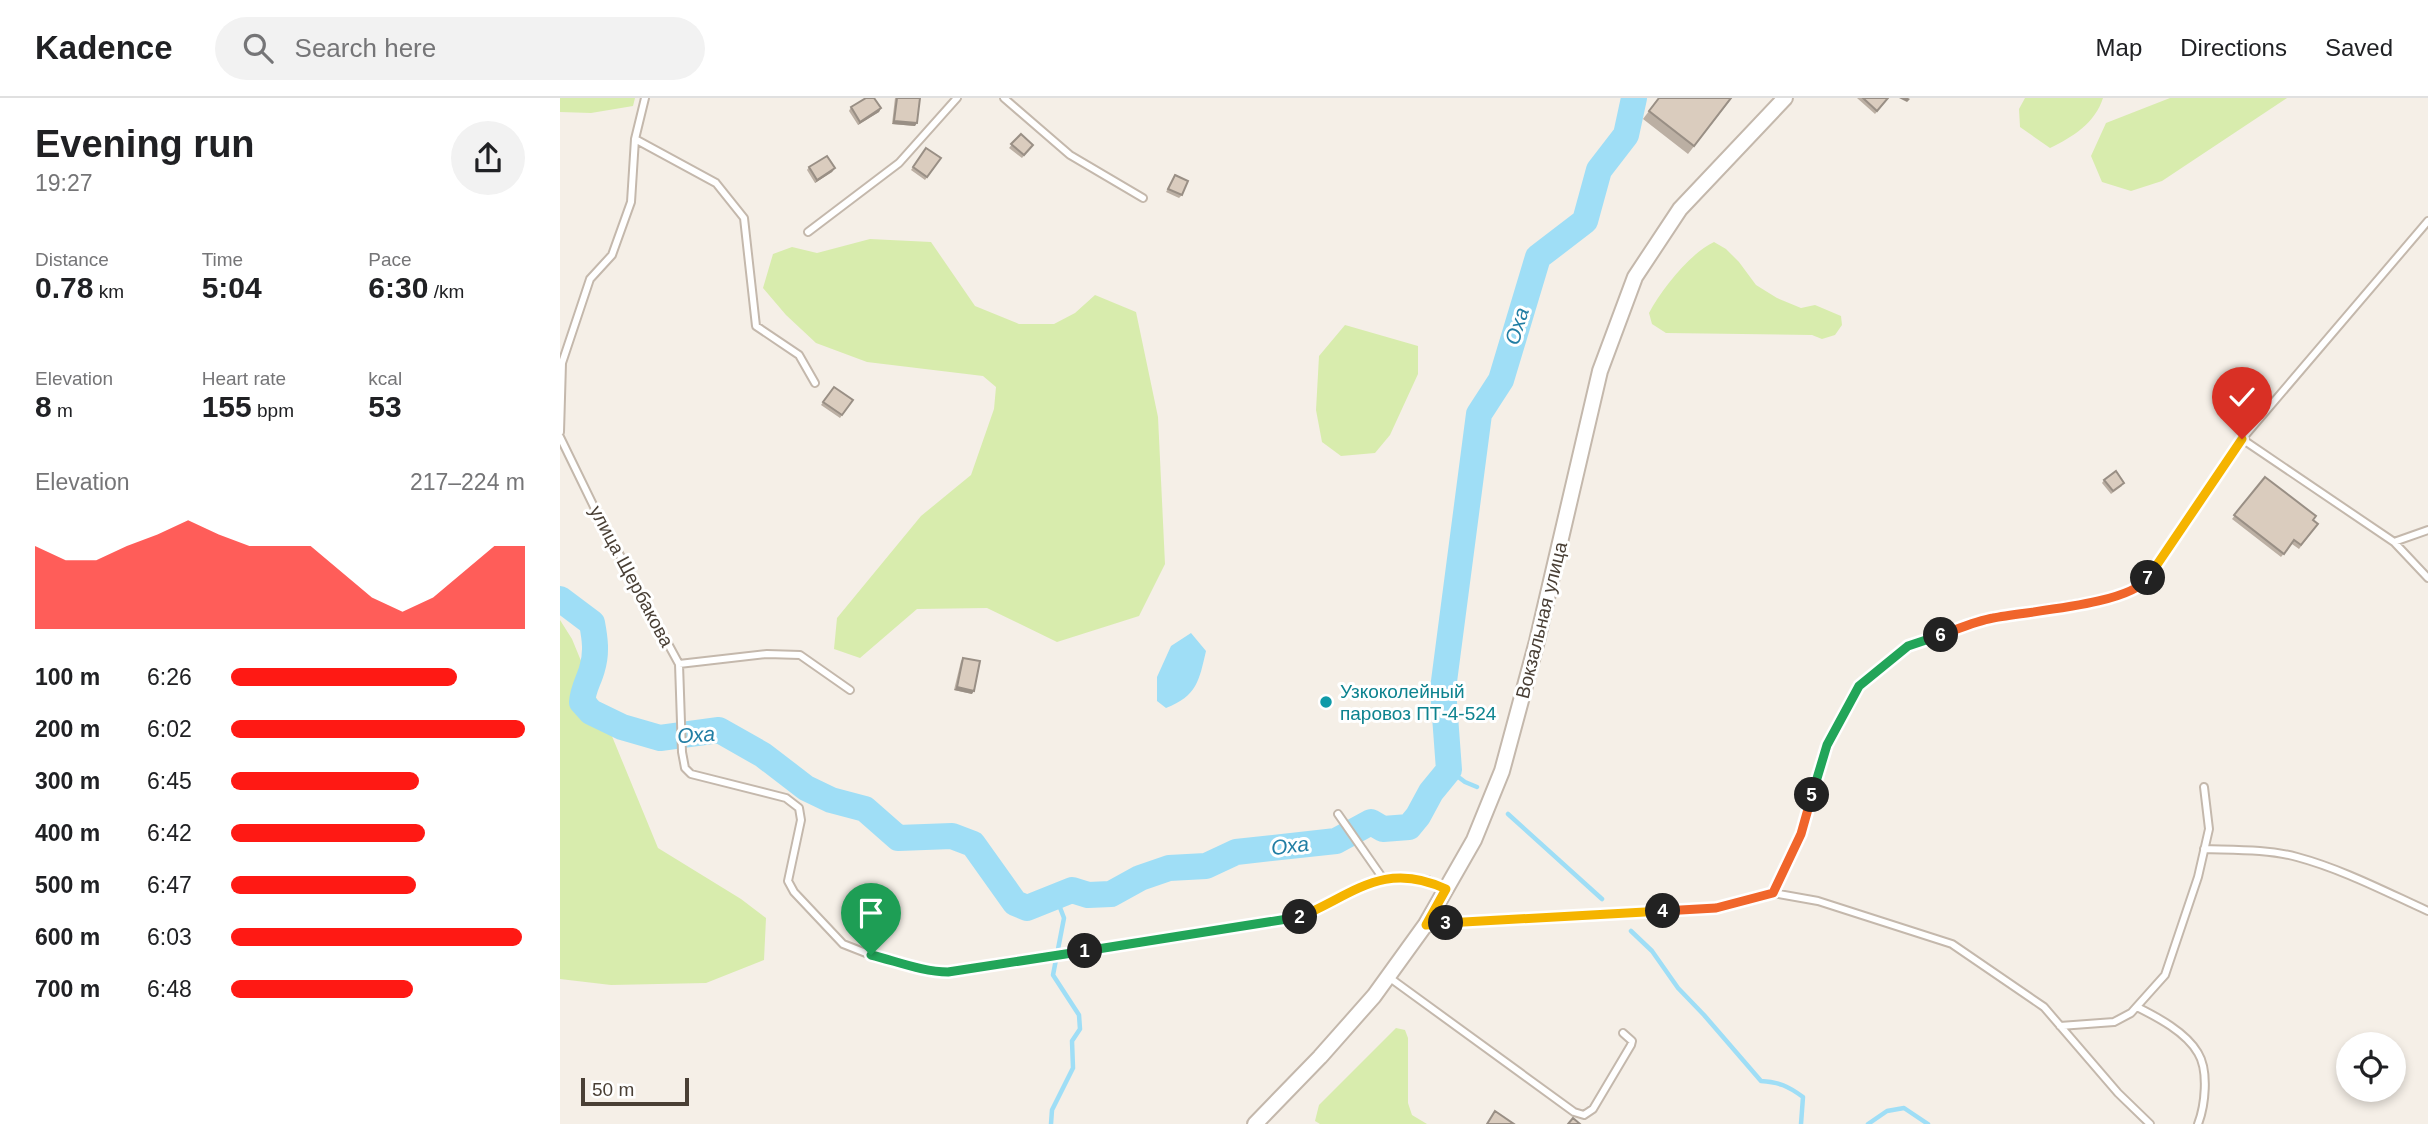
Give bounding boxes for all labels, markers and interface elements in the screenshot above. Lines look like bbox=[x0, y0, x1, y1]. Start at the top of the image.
search box bbox=[215, 17, 705, 80]
text: Kadence bbox=[35, 29, 173, 66]
icon: search bbox=[239, 29, 277, 67]
text: Search here bbox=[295, 33, 436, 63]
text: Map bbox=[2096, 34, 2142, 61]
text: Directions bbox=[2180, 34, 2287, 61]
text: Saved bbox=[2325, 34, 2393, 61]
button: share bbox=[451, 121, 525, 195]
text: Evening run bbox=[35, 123, 255, 165]
text: 19:27 bbox=[35, 170, 93, 196]
text: Distance bbox=[35, 249, 109, 270]
text: Time bbox=[202, 249, 243, 270]
text: Pace bbox=[368, 249, 412, 270]
text: 0.78 bbox=[35, 271, 93, 304]
text: 5:04 bbox=[202, 271, 262, 304]
text: 6:30 bbox=[368, 271, 428, 304]
text: km bbox=[93, 281, 124, 302]
text: /km bbox=[428, 281, 464, 302]
water label: Оха bbox=[1500, 304, 1533, 347]
pin bbox=[2212, 367, 2272, 439]
text: Elevation bbox=[35, 368, 113, 389]
text: Heart rate bbox=[202, 368, 286, 389]
text: kcal bbox=[368, 368, 402, 389]
icon: check bbox=[2223, 378, 2261, 416]
text: 8 bbox=[35, 390, 52, 423]
text: 155 bbox=[202, 390, 252, 423]
text: 53 bbox=[368, 390, 402, 423]
text: m bbox=[52, 400, 73, 421]
text: bpm bbox=[252, 400, 294, 421]
text: Elevation bbox=[35, 469, 130, 495]
text: 217–224 m bbox=[410, 469, 525, 495]
street label: улица Щербакова bbox=[585, 502, 678, 651]
street label: Вокзальная улица bbox=[1512, 539, 1571, 701]
pin: 7 bbox=[2130, 560, 2166, 596]
text: 7 bbox=[2142, 567, 2153, 588]
pin: 6 bbox=[1924, 618, 1958, 652]
text: 6 bbox=[1935, 624, 1946, 645]
text: 100 m bbox=[35, 664, 100, 690]
text: 6:26 bbox=[147, 664, 192, 690]
place label: Узкоколейный паровоз ПТ-4-524 bbox=[1340, 681, 1497, 724]
marker: Узкоколейный паровоз ПТ-4-524 bbox=[1318, 694, 1334, 710]
text: 200 m bbox=[35, 716, 100, 742]
text: 6:02 bbox=[147, 716, 192, 742]
water label: Оха bbox=[676, 722, 716, 747]
text: 300 m bbox=[35, 768, 100, 794]
text: 6:45 bbox=[147, 768, 192, 794]
pin: 5 bbox=[1794, 778, 1830, 812]
text: 5 bbox=[1806, 784, 1817, 805]
text: 400 m bbox=[35, 820, 100, 846]
text: 6:42 bbox=[147, 820, 192, 846]
water label: Оха bbox=[1270, 832, 1310, 859]
text: 500 m bbox=[35, 872, 100, 898]
text: 6:47 bbox=[147, 872, 192, 898]
pin bbox=[841, 883, 901, 955]
icon: arrive bbox=[852, 894, 890, 932]
pin: 4 bbox=[1646, 894, 1680, 928]
pin: 2 bbox=[1282, 900, 1318, 934]
text: 4 bbox=[1657, 900, 1668, 921]
text: 2 bbox=[1294, 906, 1305, 927]
pin: 3 bbox=[1428, 906, 1463, 940]
text: 3 bbox=[1440, 912, 1451, 933]
text: 600 m bbox=[35, 924, 100, 950]
text: 6:03 bbox=[147, 924, 192, 950]
pin: 1 bbox=[1068, 934, 1102, 968]
text: 1 bbox=[1079, 940, 1090, 961]
text: 700 m bbox=[35, 976, 100, 1002]
text: 6:48 bbox=[147, 976, 192, 1002]
map controls bbox=[2336, 1032, 2406, 1102]
button: locate bbox=[2336, 1032, 2406, 1102]
scale bar bbox=[581, 1075, 690, 1107]
text: 50 m bbox=[592, 1079, 634, 1100]

